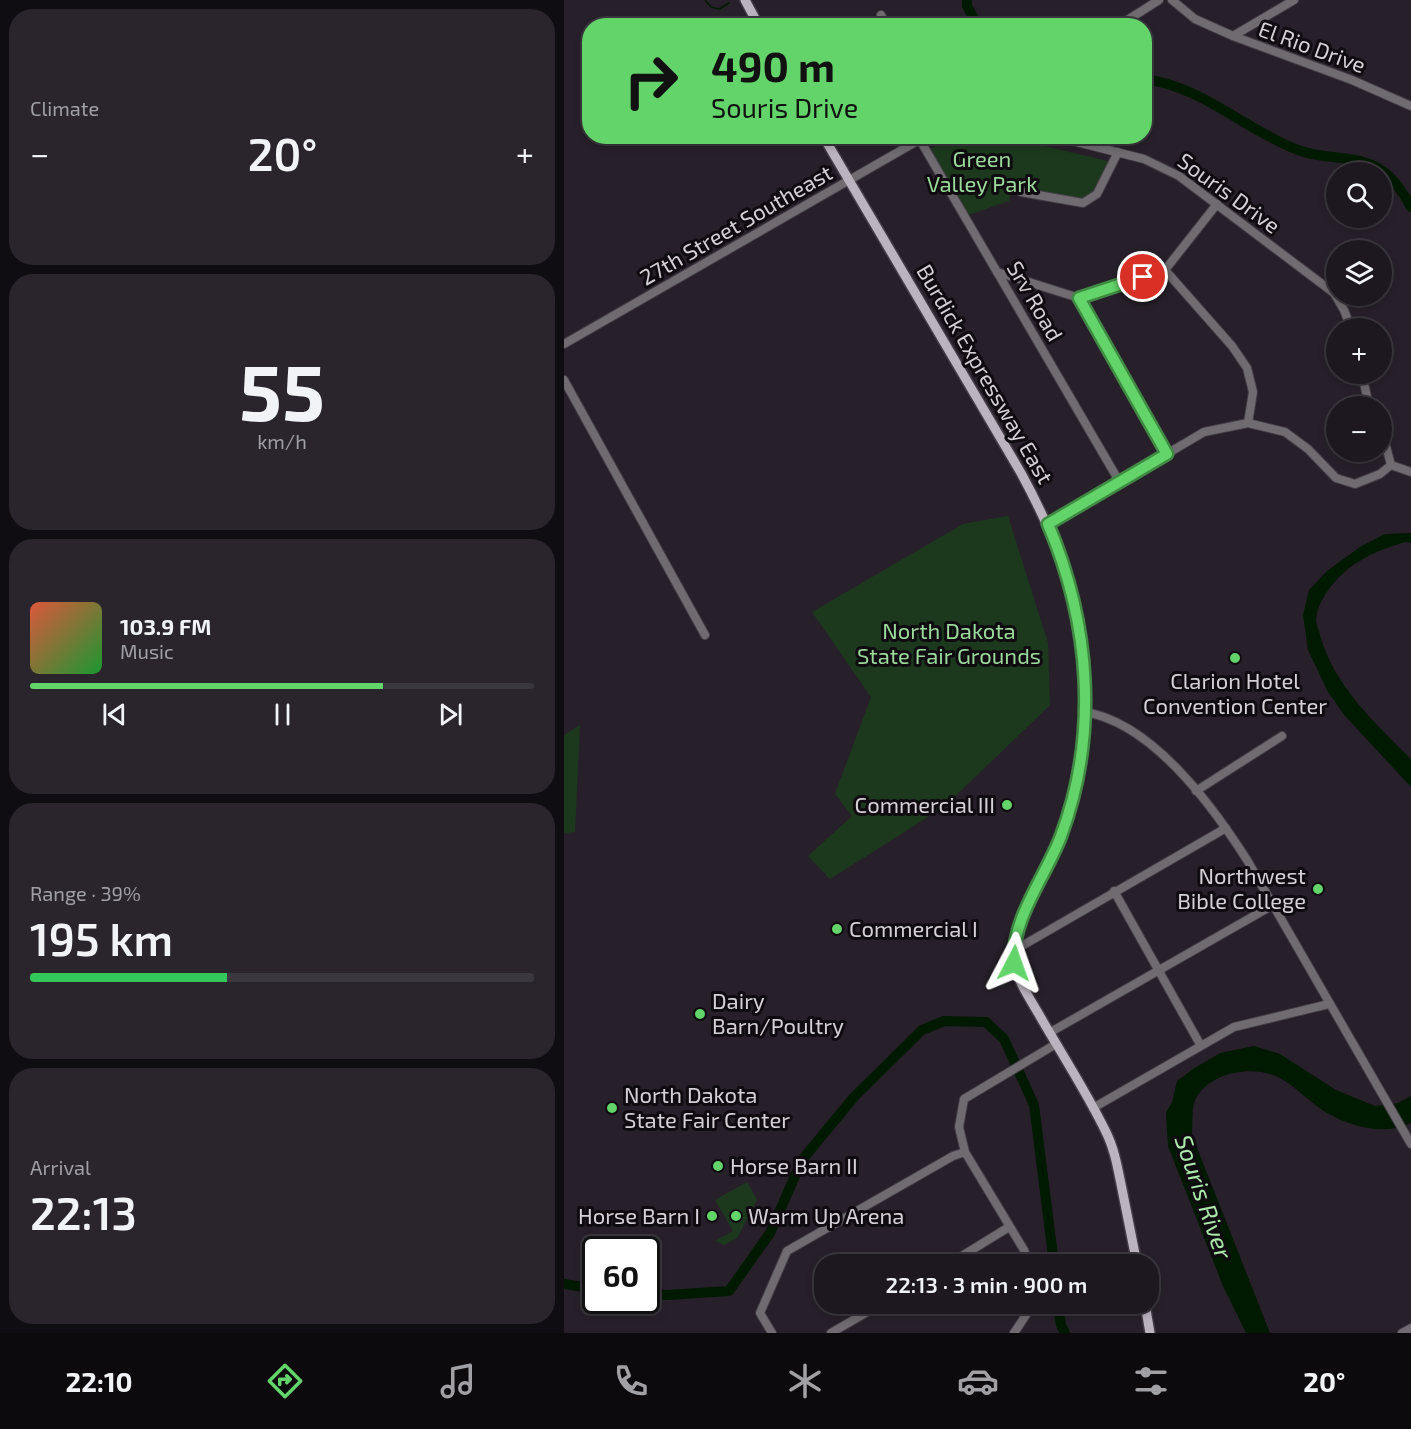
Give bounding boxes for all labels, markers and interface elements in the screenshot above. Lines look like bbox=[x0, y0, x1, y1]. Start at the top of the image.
street label: El Rio Drive bbox=[1255, 15, 1369, 77]
text: 490 m bbox=[711, 40, 835, 90]
icon: right bbox=[612, 42, 690, 120]
text: Souris Drive bbox=[711, 91, 858, 123]
text: Climate bbox=[30, 96, 99, 120]
text: 20° bbox=[248, 126, 317, 180]
text: − bbox=[30, 133, 49, 173]
text: + bbox=[516, 133, 534, 173]
park label: Green Valley Park bbox=[927, 145, 1037, 196]
street label: Souris Drive bbox=[1173, 146, 1286, 238]
street label: 27th Street Southeast bbox=[635, 158, 836, 290]
map controls bbox=[1326, 162, 1392, 462]
button: search bbox=[1326, 162, 1392, 228]
button: layers bbox=[1326, 240, 1392, 306]
pin bbox=[1117, 251, 1168, 302]
street label: Srv Road bbox=[1003, 256, 1069, 345]
street label: Burdick Expressway East bbox=[912, 259, 1059, 488]
icon: arrive bbox=[1126, 260, 1159, 293]
button: + bbox=[1326, 318, 1392, 384]
text: 55 bbox=[239, 343, 325, 437]
button: − bbox=[1326, 396, 1392, 462]
text: km/h bbox=[257, 429, 307, 453]
text: 103.9 FM bbox=[120, 613, 211, 639]
park label: North Dakota State Fair Grounds bbox=[857, 617, 1041, 668]
text: Music bbox=[120, 639, 174, 663]
marker: Clarion Hotel Convention Center bbox=[1228, 651, 1242, 665]
place label: Clarion Hotel Convention Center bbox=[1143, 667, 1327, 718]
icon: previous bbox=[98, 698, 131, 731]
icon: pause bbox=[266, 698, 299, 731]
icon: next bbox=[434, 698, 467, 731]
place label: Commercial III bbox=[855, 791, 995, 817]
marker: Commercial III bbox=[1000, 798, 1014, 812]
place label: Northwest Bible College bbox=[1177, 862, 1306, 913]
text: Range · 39% bbox=[30, 881, 141, 905]
marker: Northwest Bible College bbox=[1311, 882, 1325, 896]
text: 195 km bbox=[30, 911, 173, 965]
place label: Commercial I bbox=[849, 915, 978, 941]
marker: Commercial I bbox=[830, 922, 844, 936]
position arrow bbox=[982, 931, 1046, 995]
place label: Dairy Barn/Poultry bbox=[712, 987, 844, 1038]
marker: Dairy Barn/Poultry bbox=[693, 1007, 707, 1021]
place label: North Dakota State Fair Center bbox=[624, 1081, 790, 1132]
marker: North Dakota State Fair Center bbox=[605, 1101, 619, 1115]
water label: Souris River bbox=[1170, 1131, 1239, 1263]
place label: Horse Barn II bbox=[730, 1152, 858, 1178]
text: Arrival bbox=[30, 1155, 91, 1179]
marker: Horse Barn II bbox=[711, 1159, 725, 1173]
text: 22:13 bbox=[30, 1185, 137, 1239]
place label: Horse Barn I bbox=[578, 1202, 700, 1228]
place label: Warm Up Arena bbox=[748, 1202, 904, 1228]
marker: Horse Barn I bbox=[705, 1209, 719, 1223]
marker: Warm Up Arena bbox=[729, 1209, 743, 1223]
speed limit sign: 60 bbox=[582, 1236, 660, 1314]
text: 22:13 · 3 min · 900 m bbox=[886, 1271, 1087, 1297]
icon: directions bbox=[264, 1360, 306, 1402]
icon: music bbox=[437, 1360, 479, 1402]
icon: phone bbox=[610, 1360, 652, 1402]
icon: climate bbox=[784, 1360, 826, 1402]
icon: car bbox=[957, 1360, 999, 1402]
icon: filters bbox=[1130, 1360, 1172, 1402]
text: 22:10 bbox=[66, 1365, 133, 1397]
text: 20° bbox=[1303, 1365, 1345, 1397]

